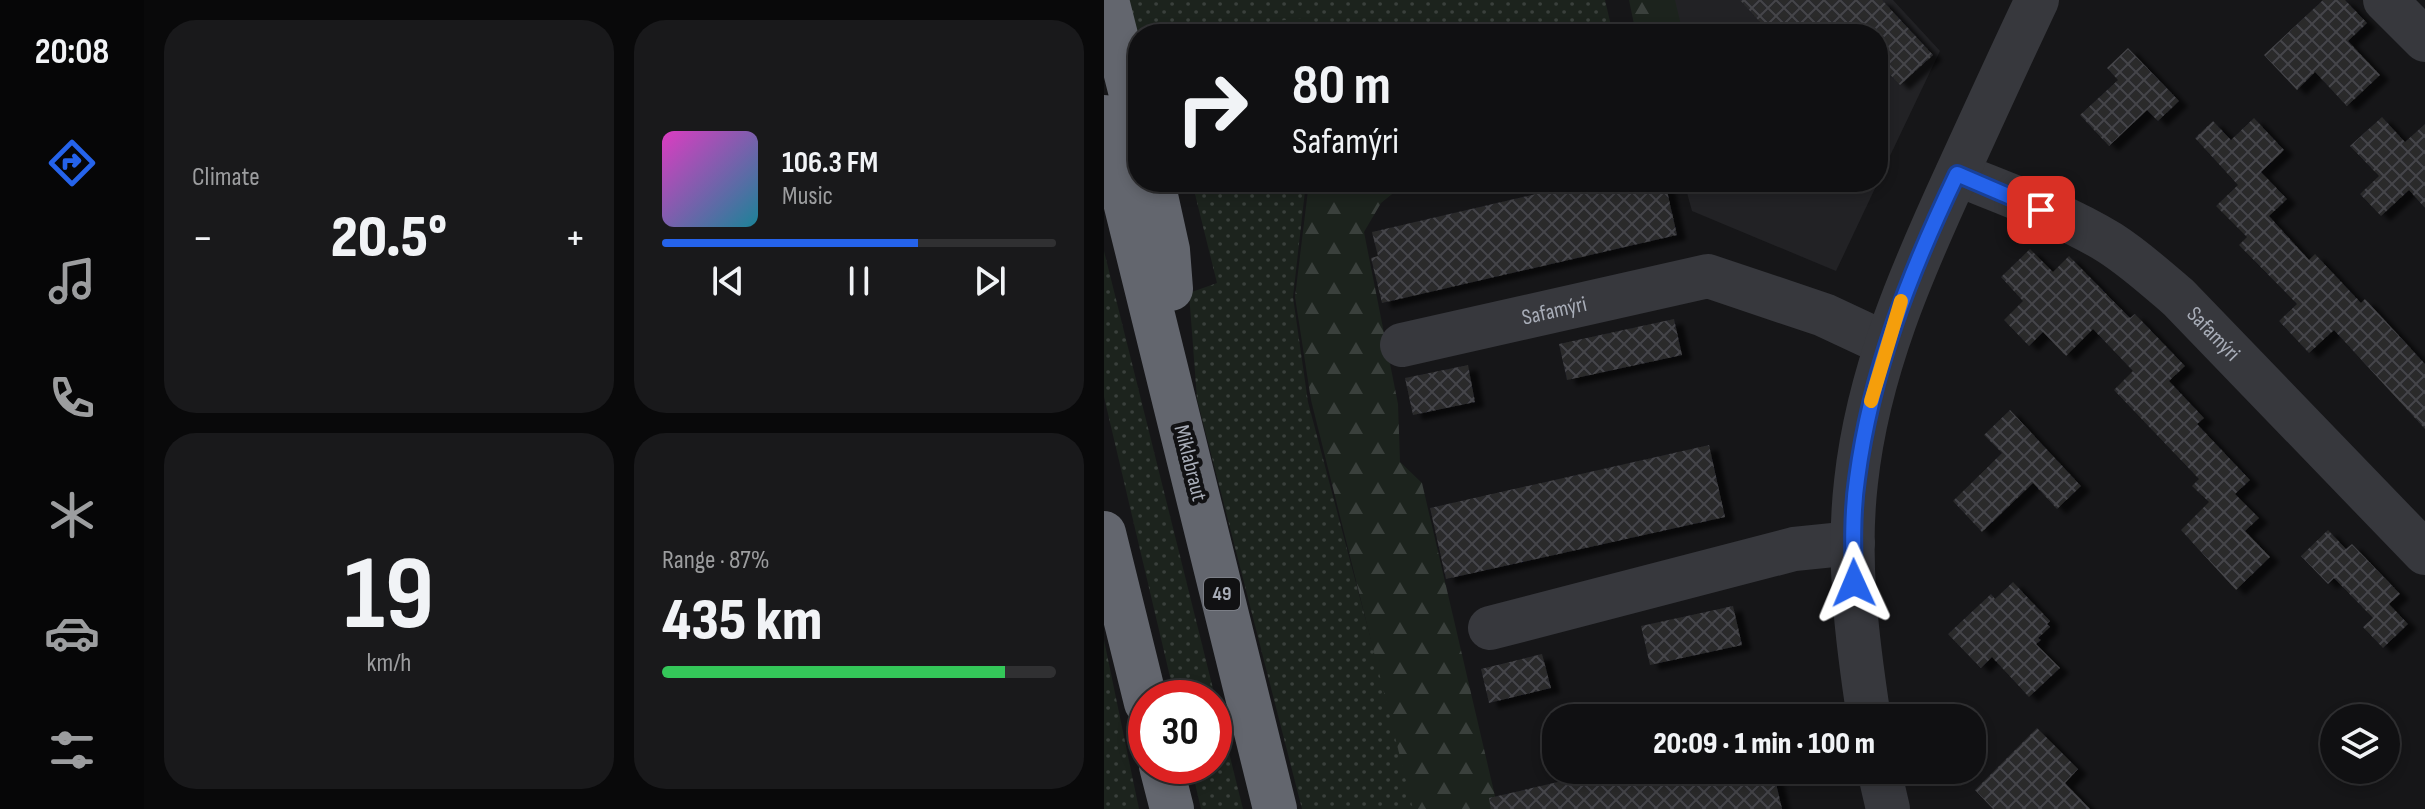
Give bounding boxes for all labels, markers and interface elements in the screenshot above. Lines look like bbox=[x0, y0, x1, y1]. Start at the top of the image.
text: 20:08 bbox=[35, 31, 109, 74]
text: 80 m bbox=[1292, 53, 1391, 120]
icon: right bbox=[1160, 56, 1264, 160]
text: Safamýri bbox=[1292, 121, 1399, 164]
icon: directions bbox=[44, 135, 100, 191]
text: 106.3 FM bbox=[782, 145, 878, 181]
text: Climate bbox=[192, 162, 260, 193]
pin bbox=[2007, 176, 2075, 244]
text: Music bbox=[782, 181, 833, 212]
icon: arrive bbox=[2019, 188, 2063, 232]
text: 20.5° bbox=[331, 202, 447, 274]
text: − bbox=[192, 212, 214, 265]
text: + bbox=[564, 212, 586, 265]
icon: music bbox=[44, 253, 100, 309]
icon: previous bbox=[706, 259, 750, 303]
icon: pause bbox=[837, 259, 881, 303]
icon: next bbox=[968, 259, 1012, 303]
street label: Safamýri bbox=[1519, 290, 1589, 331]
street label: Safamýri bbox=[2181, 301, 2246, 367]
icon: phone bbox=[44, 370, 100, 426]
street label: Miklabraut bbox=[1168, 422, 1213, 504]
icon: climate bbox=[44, 487, 100, 543]
text: 19 bbox=[344, 533, 434, 658]
position arrow bbox=[1812, 541, 1896, 625]
text: Range · 87% bbox=[662, 545, 769, 576]
road number: 49 bbox=[1204, 578, 1240, 610]
text: 435 km bbox=[662, 585, 822, 657]
icon: car bbox=[44, 605, 100, 661]
text: km/h bbox=[367, 648, 411, 679]
speed limit sign: 30 bbox=[1128, 680, 1232, 784]
map controls bbox=[2320, 704, 2400, 784]
button: layers bbox=[2320, 704, 2400, 784]
icon: filters bbox=[44, 722, 100, 778]
text: 20:09 · 1 min · 100 m bbox=[1653, 726, 1875, 762]

